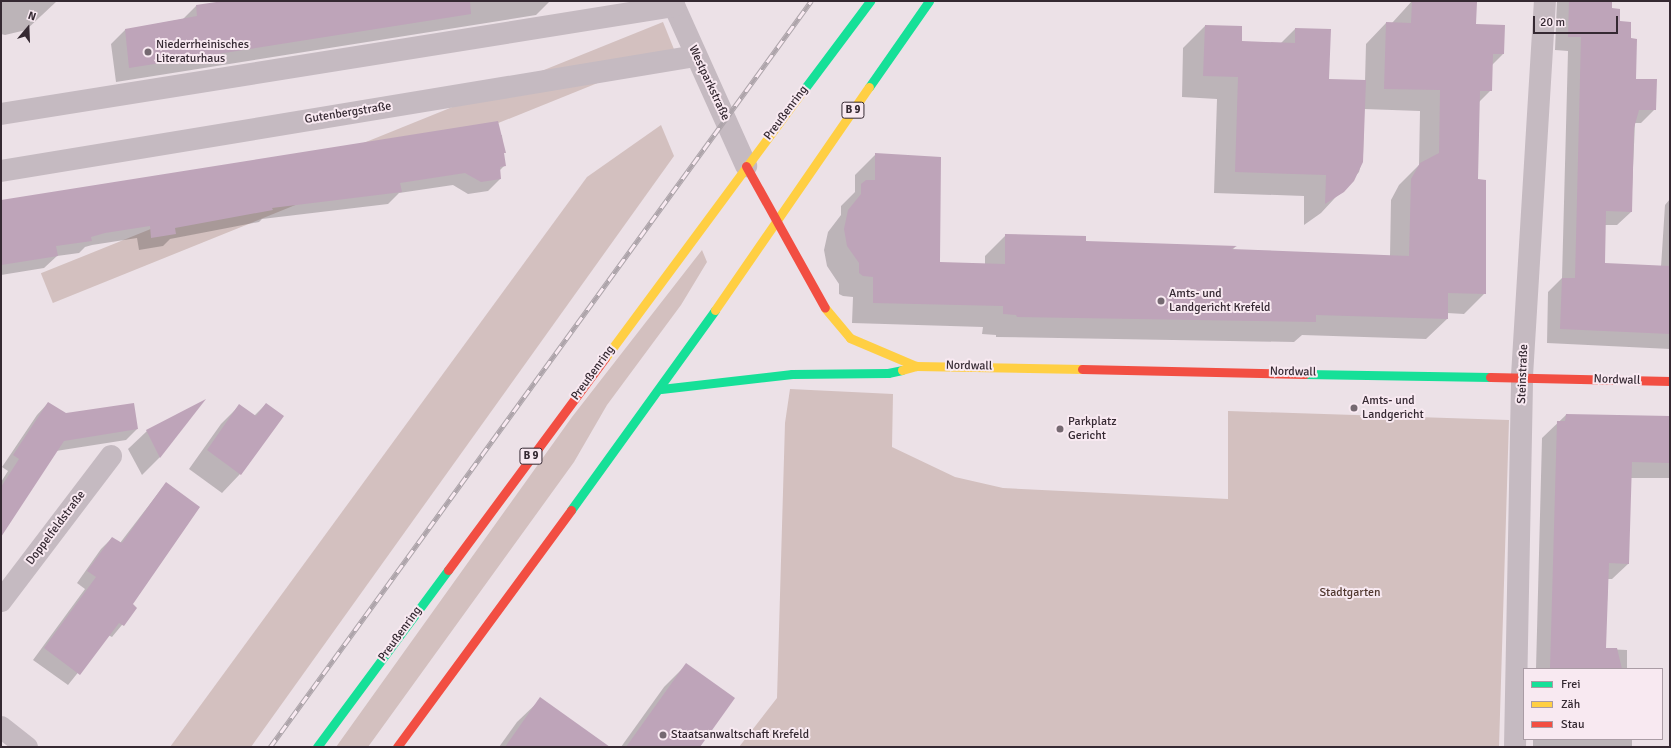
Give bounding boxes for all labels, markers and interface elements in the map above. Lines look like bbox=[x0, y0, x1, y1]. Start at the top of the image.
north arrow bbox=[8, 8, 48, 48]
scale bar bbox=[1535, 8, 1620, 34]
text: N bbox=[26, 9, 38, 24]
text: 20 m bbox=[1540, 15, 1565, 30]
place label: Niederrheinisches Literaturhaus bbox=[156, 38, 249, 66]
street label: Westparkstraße bbox=[685, 43, 733, 123]
marker: Niederrheinisches Literaturhaus bbox=[143, 47, 153, 57]
street label: Preußenring bbox=[761, 83, 811, 143]
street label: Gutenbergstraße bbox=[304, 99, 392, 127]
road number: B 9 bbox=[841, 101, 865, 119]
place label: Amts- und Landgericht Krefeld bbox=[1169, 287, 1270, 315]
marker: Amts- und Landgericht Krefeld bbox=[1156, 296, 1166, 306]
street label: Preußenring bbox=[568, 343, 618, 403]
street label: Steinstraße bbox=[1515, 344, 1531, 404]
street label: Nordwall bbox=[946, 358, 992, 374]
street label: Nordwall bbox=[1270, 364, 1316, 380]
street label: Nordwall bbox=[1593, 372, 1641, 388]
place label: Amts- und Landgericht bbox=[1362, 394, 1424, 422]
marker: Amts- und Landgericht bbox=[1349, 403, 1359, 413]
place label: Parkplatz Gericht bbox=[1068, 415, 1117, 443]
marker: Parkplatz Gericht bbox=[1055, 424, 1065, 434]
road number: B 9 bbox=[519, 447, 543, 465]
street label: Doppelfeldstraße bbox=[23, 488, 89, 568]
park label: Stadtgarten bbox=[1319, 586, 1381, 600]
street label: Preußenring bbox=[375, 604, 425, 664]
legend bbox=[1523, 668, 1663, 740]
text: Frei bbox=[1561, 677, 1580, 692]
text: Zäh bbox=[1561, 697, 1580, 712]
text: Stau bbox=[1561, 717, 1585, 732]
place label: Staatsanwaltschaft Krefeld bbox=[671, 728, 809, 742]
marker: Staatsanwaltschaft Krefeld bbox=[658, 730, 668, 740]

